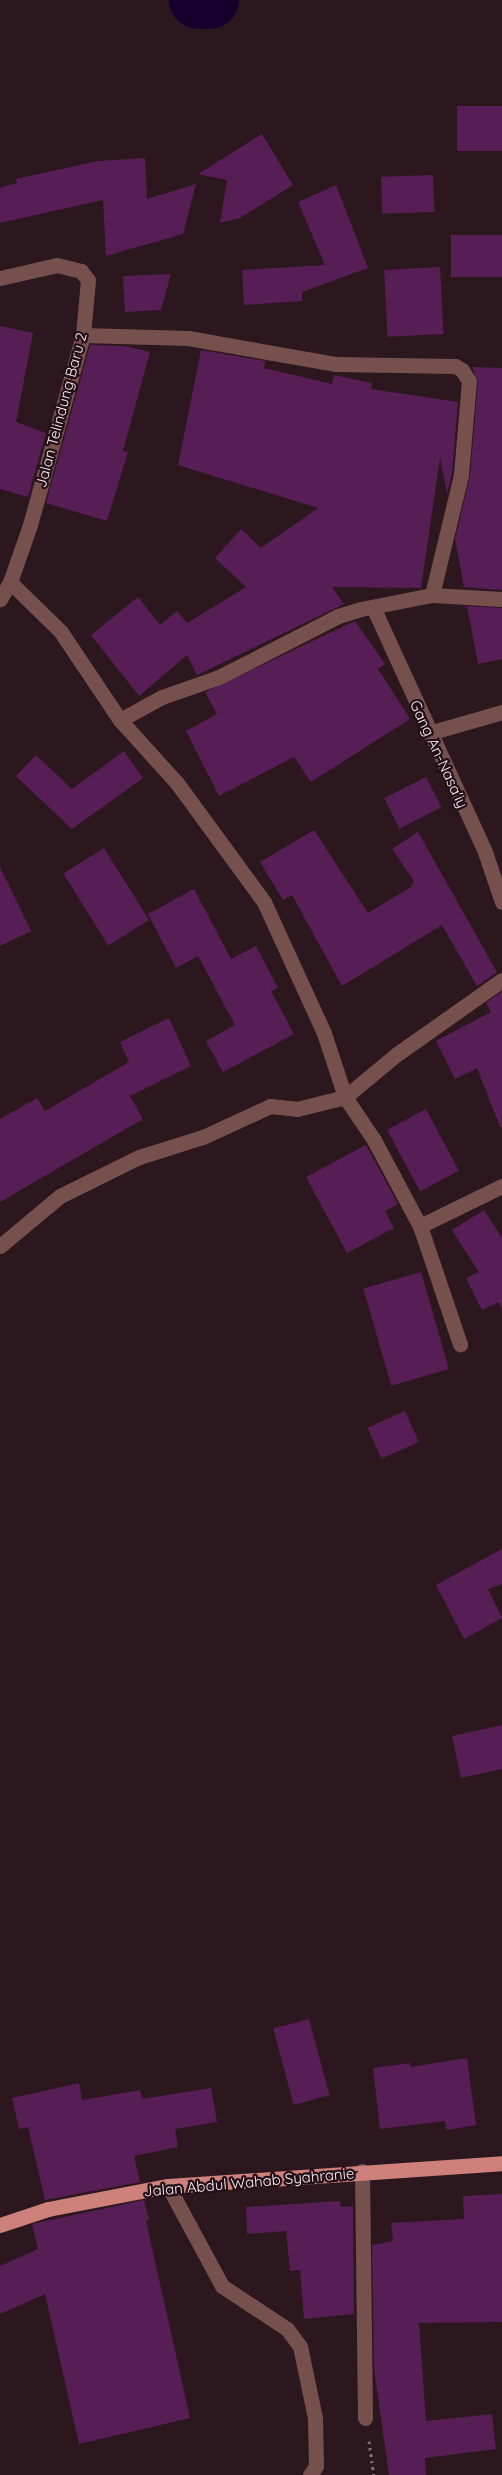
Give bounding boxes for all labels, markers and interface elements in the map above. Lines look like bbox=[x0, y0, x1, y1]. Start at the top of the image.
street label: Jalan Telindung Baru 2 bbox=[32, 331, 90, 489]
street label: Gang An-Nasa'iy bbox=[406, 697, 472, 811]
street label: Jalan Abdul Wahab Syahranie bbox=[143, 2164, 355, 2200]

